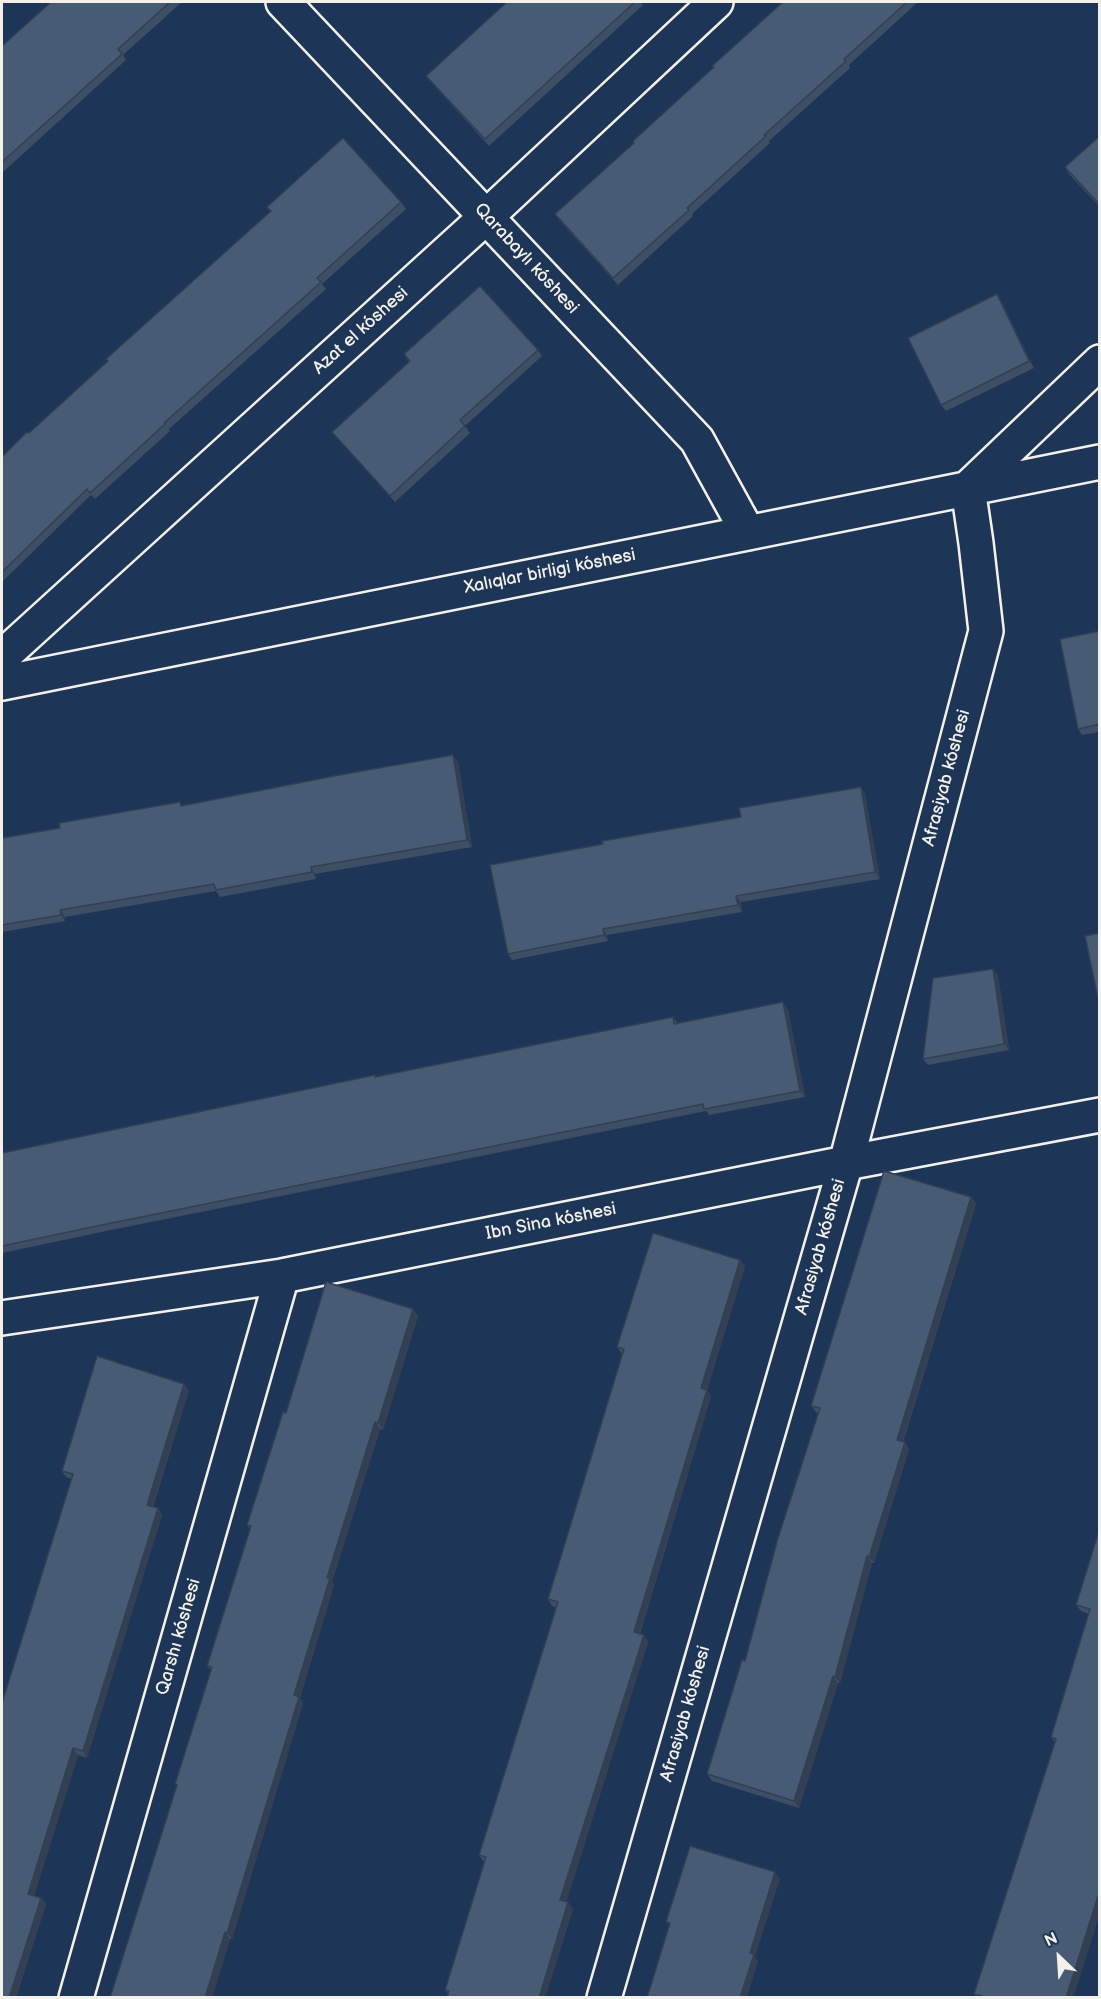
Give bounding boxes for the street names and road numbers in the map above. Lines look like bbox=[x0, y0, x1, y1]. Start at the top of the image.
street label: Qarabaylı kóshesi bbox=[469, 199, 583, 319]
street label: Azat el kóshesi bbox=[309, 283, 413, 379]
street label: Xalıqlar birligi kóshesi bbox=[462, 545, 638, 599]
street label: Afrasiyab kóshesi bbox=[918, 707, 976, 849]
street label: Afrasiyab kóshesi bbox=[791, 1177, 851, 1317]
street label: Ibn Sina kóshesi bbox=[484, 1199, 618, 1245]
street label: Qarshı kóshesi bbox=[152, 1576, 206, 1698]
street label: Afrasiyab kóshesi bbox=[656, 1644, 716, 1784]

